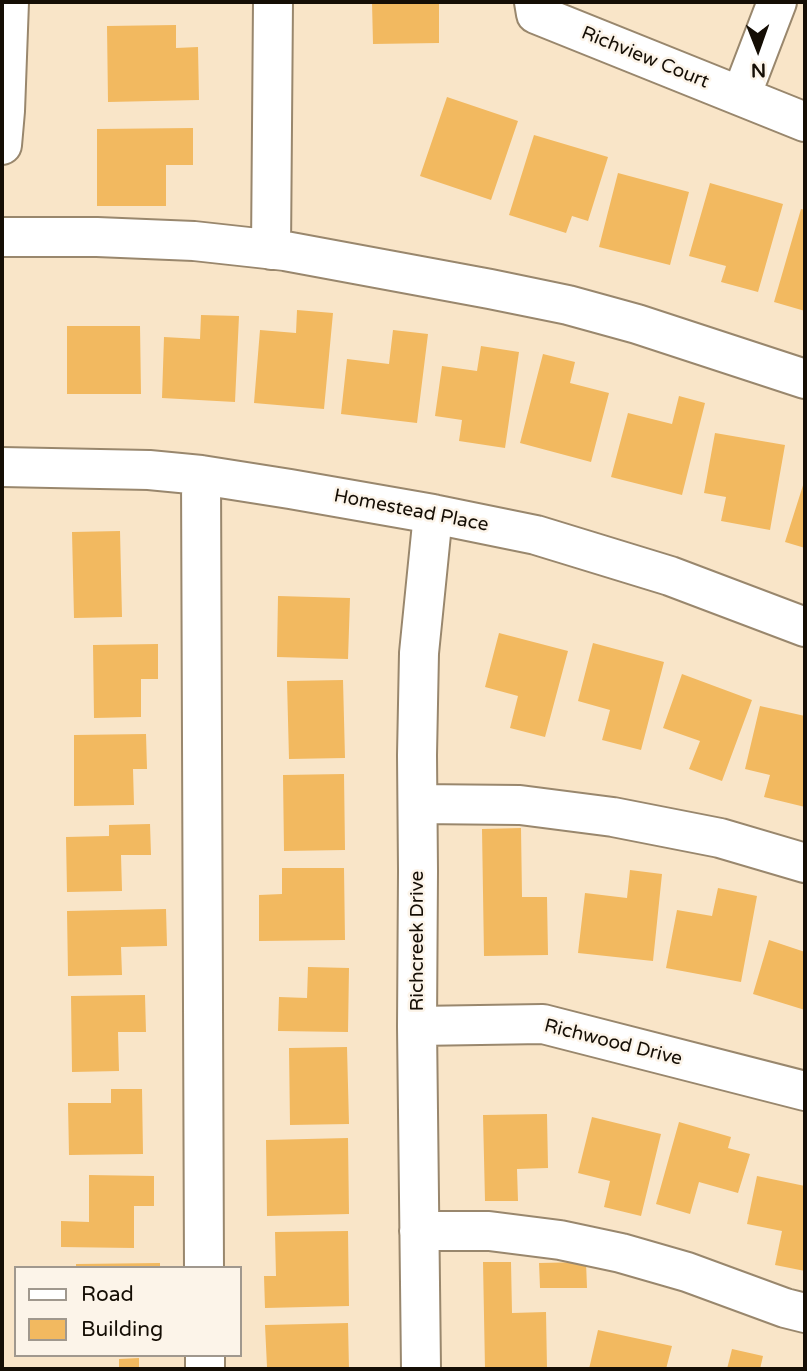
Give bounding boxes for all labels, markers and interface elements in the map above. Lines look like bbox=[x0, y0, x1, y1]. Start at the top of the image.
north arrow bbox=[723, 14, 793, 84]
street label: Richview Court bbox=[578, 22, 712, 94]
text: N bbox=[751, 59, 766, 81]
street label: Homestead Place bbox=[332, 485, 490, 537]
street label: Richcreek Drive bbox=[407, 871, 429, 1011]
street label: Richwood Drive bbox=[542, 1015, 684, 1071]
legend bbox=[14, 1266, 242, 1357]
text: Road bbox=[81, 1282, 134, 1307]
text: Building bbox=[81, 1317, 163, 1342]

